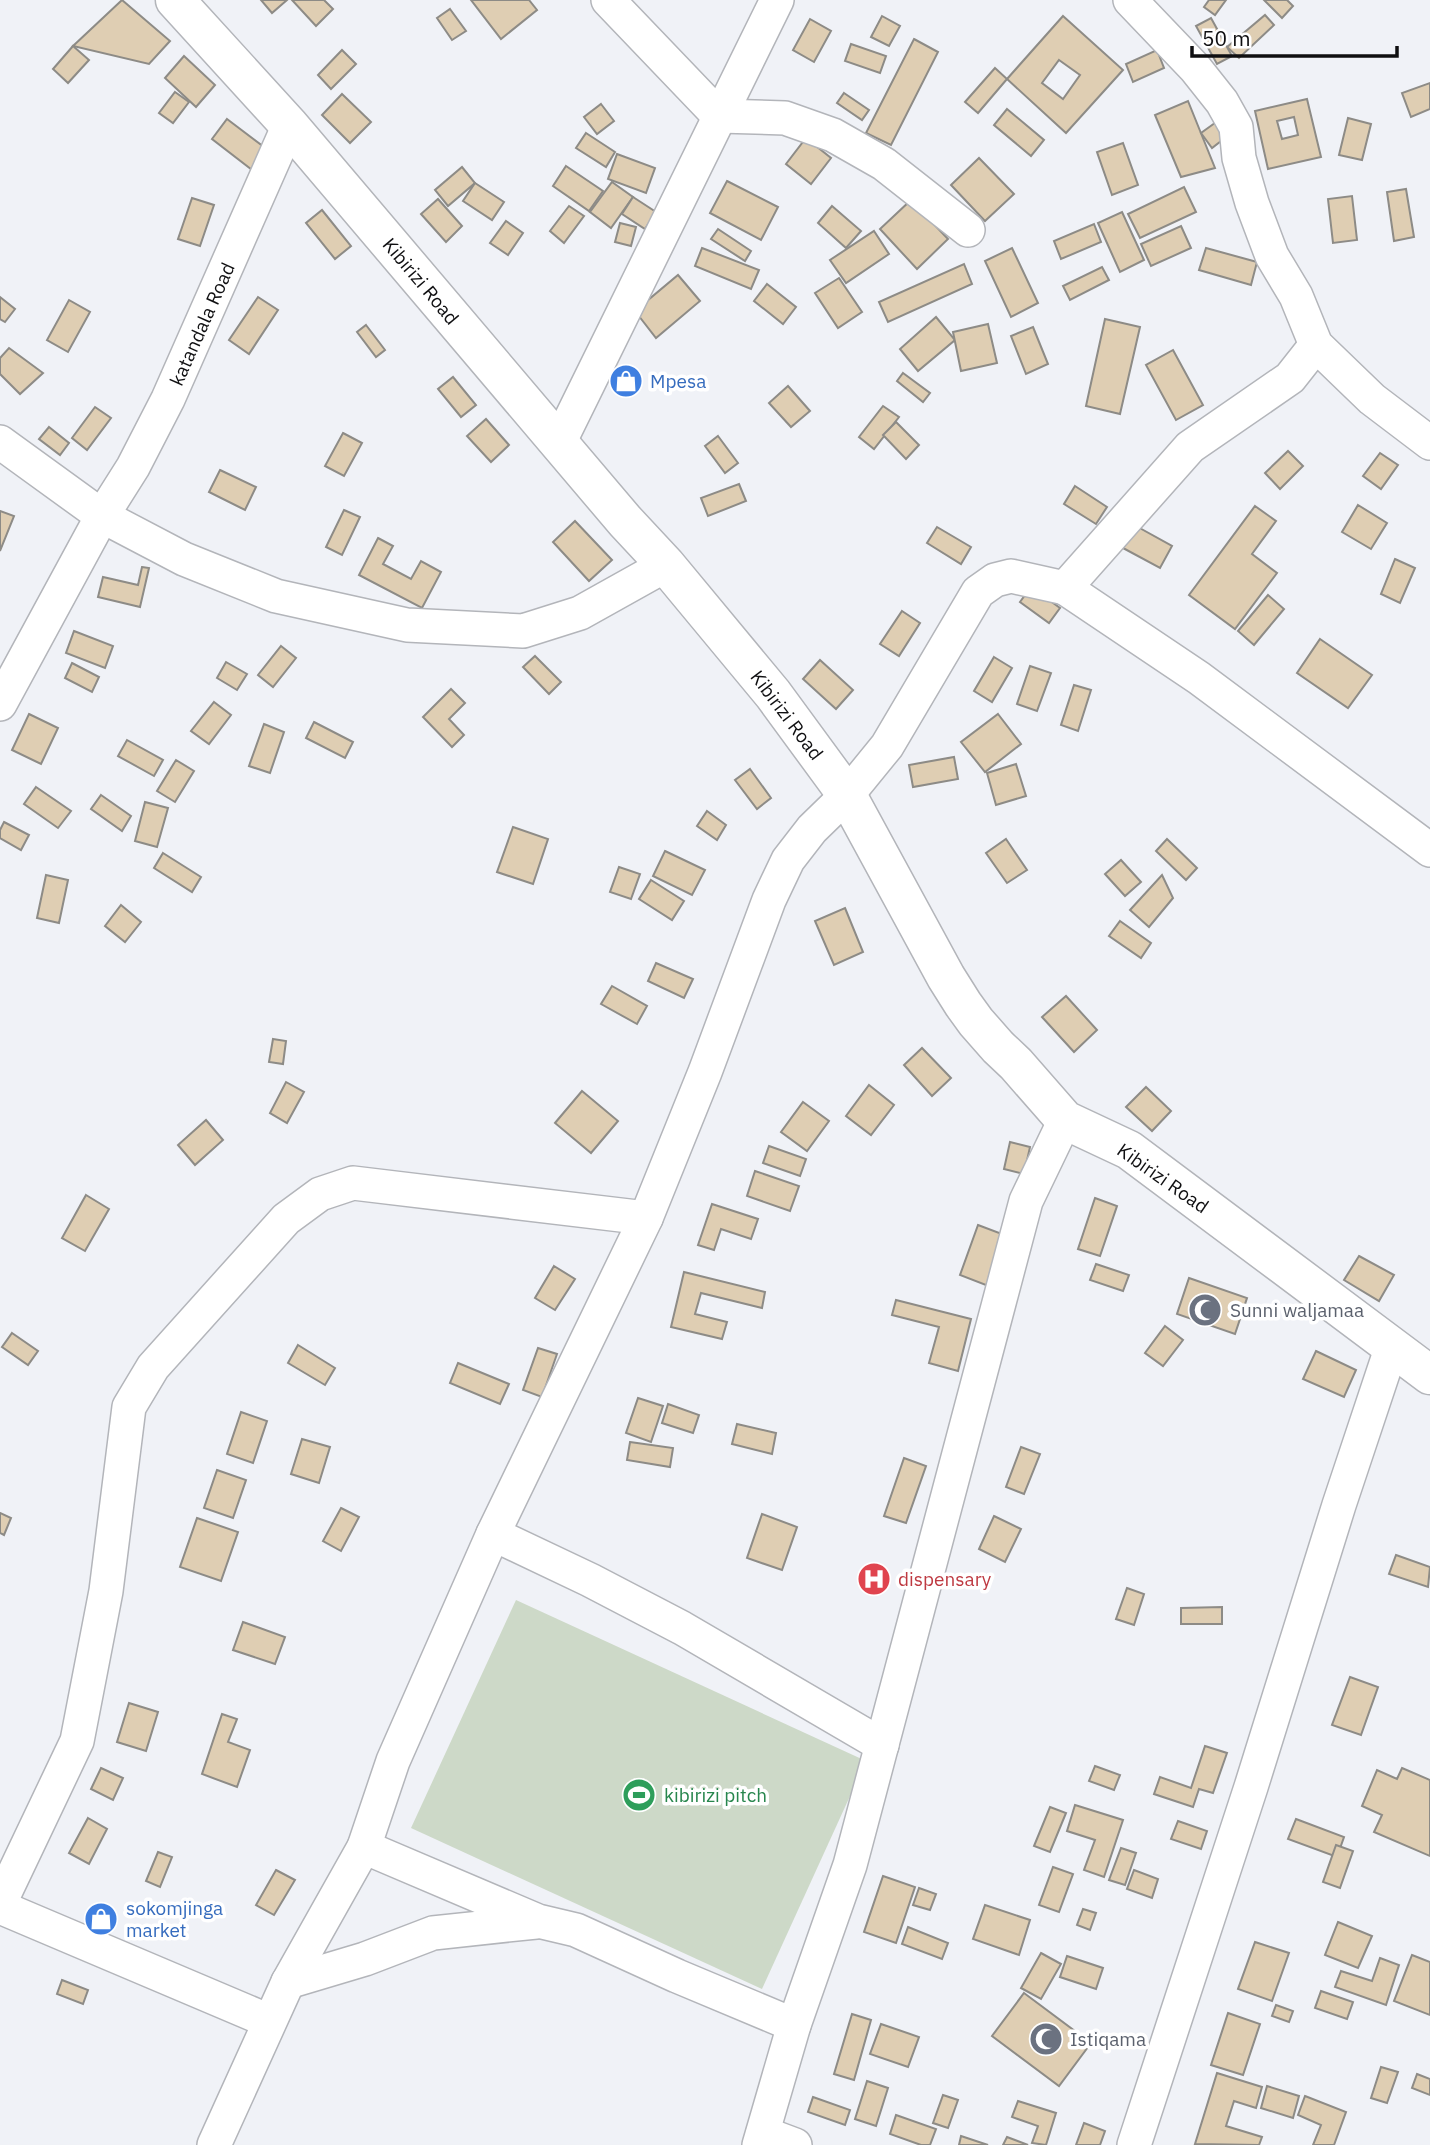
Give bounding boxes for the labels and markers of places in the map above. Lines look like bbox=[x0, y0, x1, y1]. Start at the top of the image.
shop icon: Mpesa bbox=[607, 362, 645, 400]
place label: Mpesa bbox=[650, 369, 706, 393]
mosque icon: Sunni waljamaa bbox=[1186, 1291, 1224, 1329]
place label: Sunni waljamaa bbox=[1230, 1298, 1364, 1322]
hospital icon: dispensary bbox=[855, 1560, 893, 1598]
place label: dispensary bbox=[898, 1567, 992, 1591]
sports icon: kibirizi pitch bbox=[620, 1776, 658, 1814]
place label: kibirizi pitch bbox=[664, 1783, 767, 1807]
place label: sokomjinga market bbox=[126, 1896, 223, 1942]
shop icon: sokomjinga market bbox=[82, 1900, 120, 1938]
mosque icon: Istiqama bbox=[1027, 2020, 1065, 2058]
place label: Istiqama bbox=[1070, 2027, 1146, 2051]

